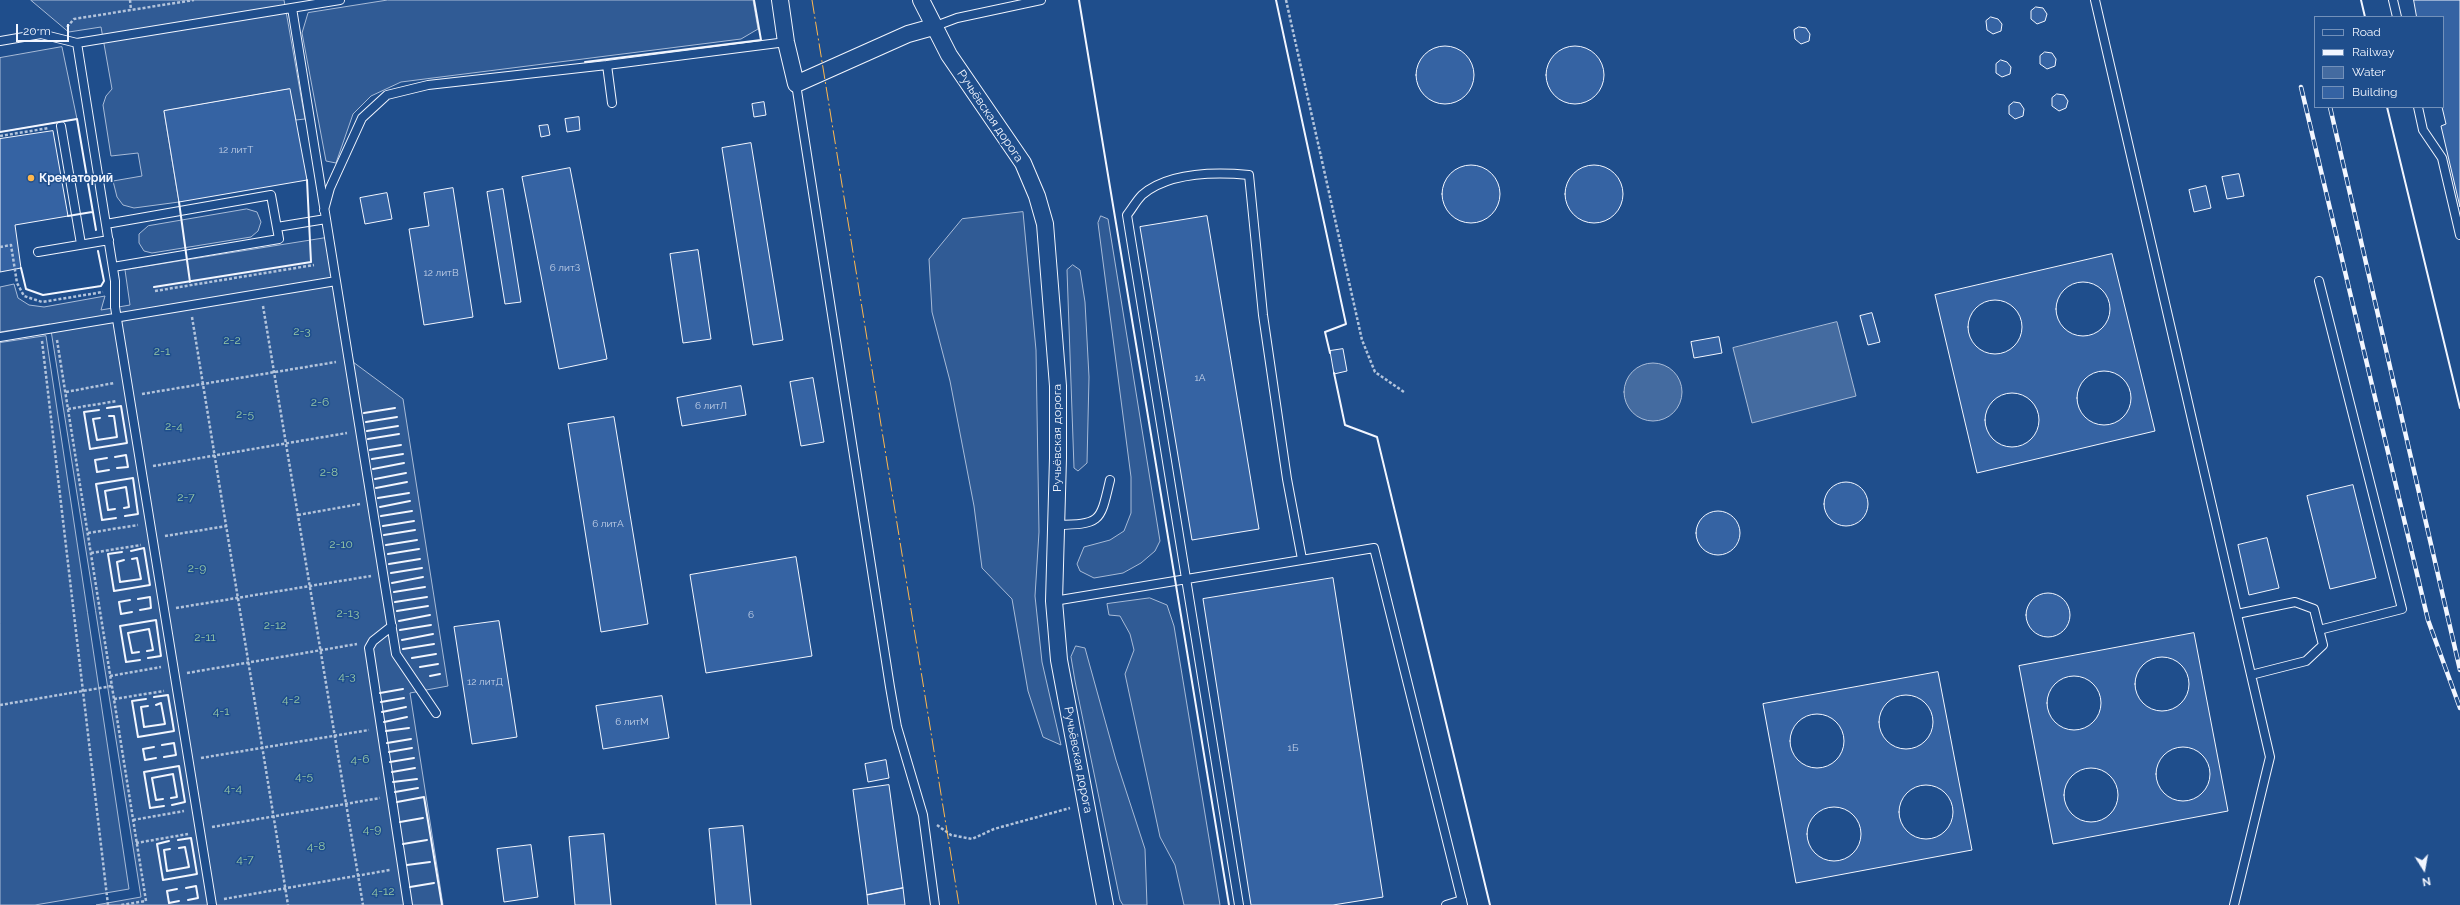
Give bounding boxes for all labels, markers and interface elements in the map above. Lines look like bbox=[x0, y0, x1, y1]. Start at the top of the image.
scale bar bbox=[18, 16, 71, 42]
legend bbox=[2314, 16, 2444, 108]
text: 20 m bbox=[23, 24, 51, 38]
text: Road bbox=[2352, 25, 2381, 39]
text: Railway bbox=[2352, 45, 2394, 59]
text: Water bbox=[2352, 65, 2386, 79]
street label: Ручьёвская дорога bbox=[954, 67, 1026, 165]
text: Building bbox=[2352, 85, 2398, 99]
house number: 12 литТ bbox=[219, 144, 253, 156]
place label: Крематорий bbox=[39, 171, 113, 185]
marker: Крематорий bbox=[26, 173, 36, 183]
house number: 6 литЗ bbox=[550, 262, 580, 274]
house number: 12 литВ bbox=[423, 267, 459, 279]
park label: 2-3 bbox=[293, 324, 311, 338]
park label: 2-2 bbox=[223, 333, 241, 347]
park label: 2-1 bbox=[154, 344, 170, 358]
house number: 1А bbox=[1194, 372, 1206, 384]
street label: Ручьёвская дорога bbox=[1050, 384, 1064, 492]
park label: 2-6 bbox=[311, 395, 329, 409]
house number: 6 литЛ bbox=[695, 400, 727, 412]
park label: 2-5 bbox=[236, 407, 254, 421]
park label: 2-4 bbox=[165, 419, 183, 433]
park label: 2-8 bbox=[320, 465, 338, 479]
park label: 2-7 bbox=[177, 490, 195, 504]
house number: 6 литА bbox=[592, 518, 624, 530]
park label: 2-10 bbox=[329, 537, 353, 551]
park label: 2-9 bbox=[188, 561, 206, 575]
park label: 2-13 bbox=[337, 606, 359, 620]
house number: 6 bbox=[748, 609, 754, 621]
park label: 2-12 bbox=[264, 618, 286, 632]
park label: 2-11 bbox=[194, 630, 216, 644]
park label: 4-3 bbox=[338, 669, 356, 683]
house number: 12 литД bbox=[467, 676, 503, 688]
park label: 4-2 bbox=[282, 692, 300, 706]
park label: 4-1 bbox=[213, 704, 229, 718]
street label: Ручьёвская дорога bbox=[1061, 706, 1095, 814]
house number: 6 литМ bbox=[615, 716, 649, 728]
house number: 1Б bbox=[1288, 742, 1298, 754]
park label: 4-6 bbox=[351, 752, 369, 766]
park label: 4-5 bbox=[295, 769, 313, 783]
park label: 4-4 bbox=[224, 781, 242, 795]
park label: 4-9 bbox=[363, 822, 381, 836]
park label: 4-8 bbox=[307, 839, 325, 853]
north arrow bbox=[2404, 849, 2444, 889]
park label: 4-7 bbox=[236, 852, 254, 866]
text: N bbox=[2421, 874, 2432, 888]
park label: 4-12 bbox=[372, 884, 394, 898]

